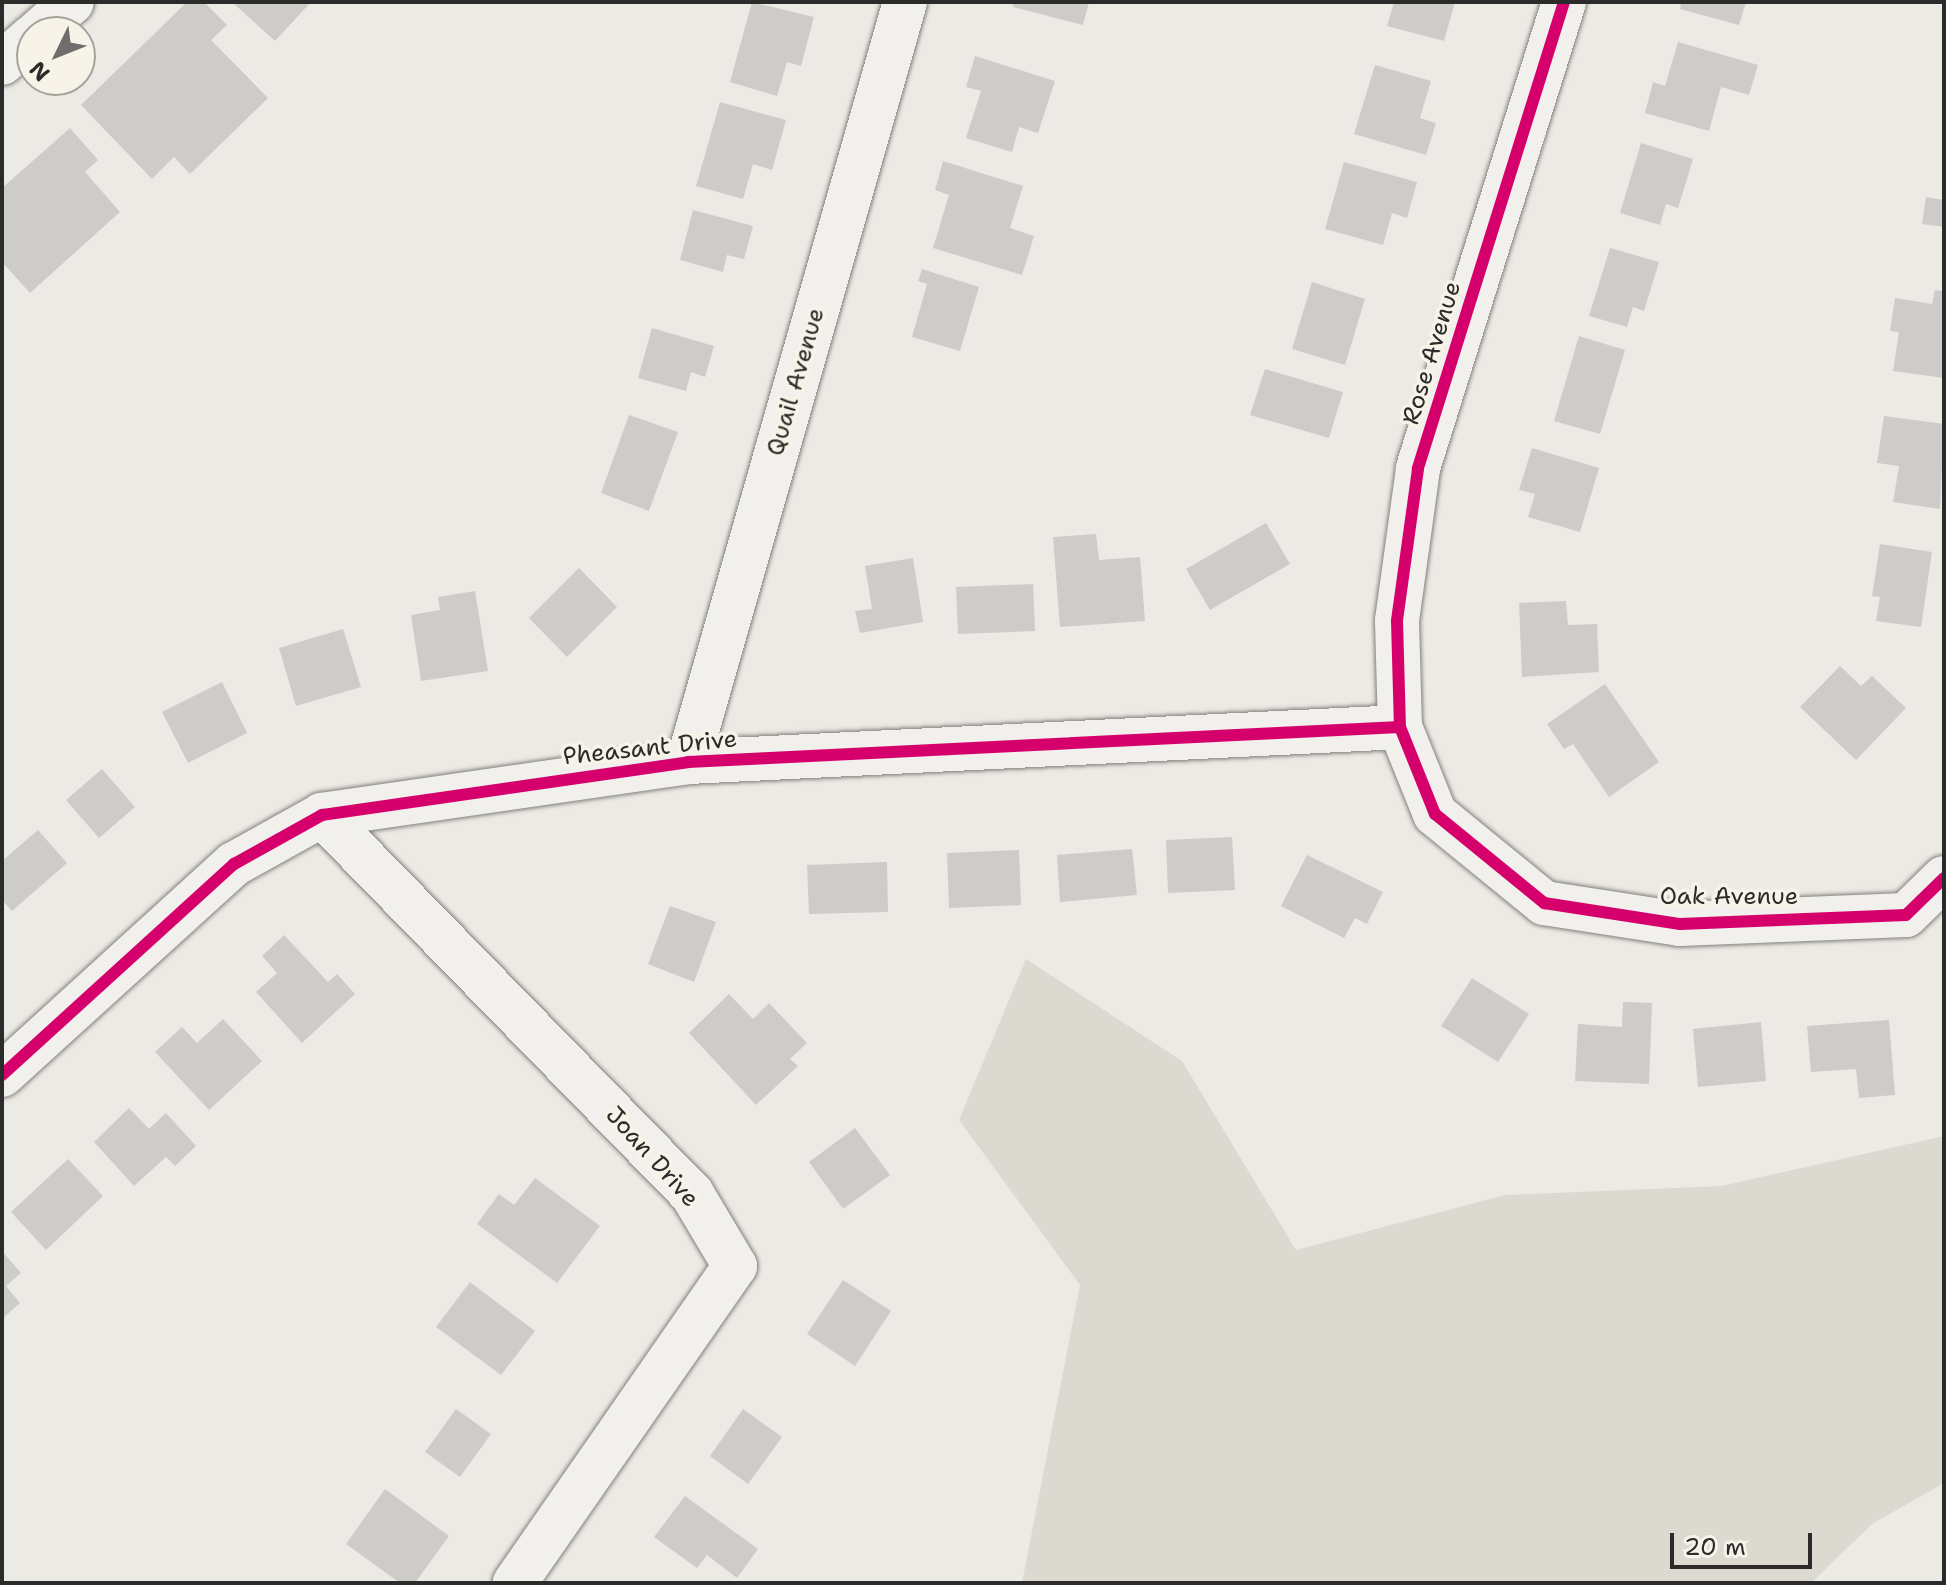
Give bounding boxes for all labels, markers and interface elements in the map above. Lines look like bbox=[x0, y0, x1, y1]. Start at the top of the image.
north arrow bbox=[16, 16, 96, 96]
text: N bbox=[23, 55, 56, 88]
street label: Rose Avenue bbox=[1397, 278, 1467, 428]
street label: Quail Avenue bbox=[761, 305, 831, 459]
street label: Pheasant Drive bbox=[562, 725, 738, 771]
street label: Oak Avenue bbox=[1660, 883, 1798, 911]
street label: Joan Drive bbox=[599, 1101, 705, 1213]
scale bar bbox=[1674, 1517, 1816, 1567]
text: 20 m bbox=[1684, 1531, 1746, 1563]

